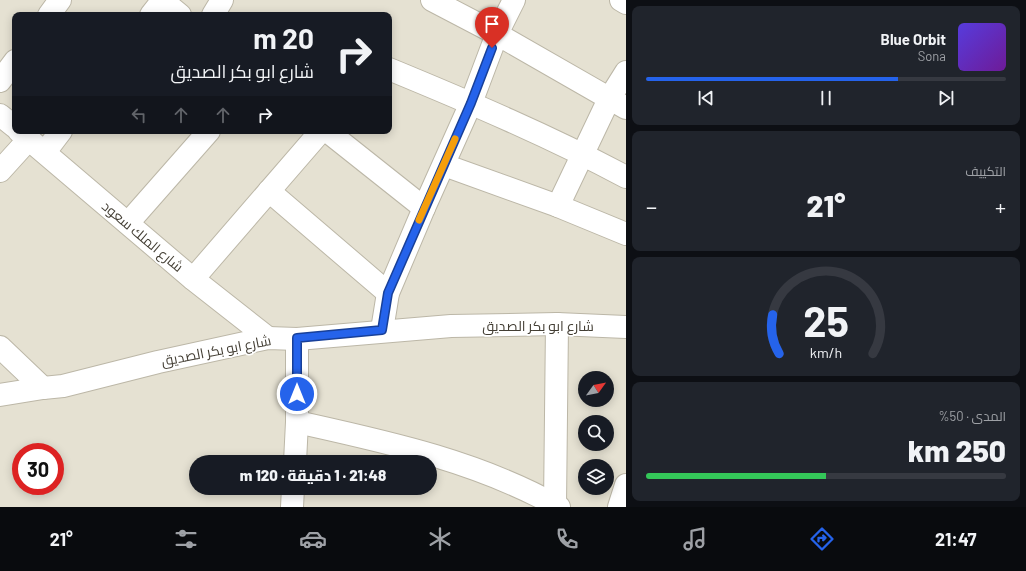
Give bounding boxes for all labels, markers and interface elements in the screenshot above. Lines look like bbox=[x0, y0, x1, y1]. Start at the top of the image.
pin bbox=[475, 7.0, 509, 48]
icon: arrive bbox=[481, 13, 503, 35]
text: 20 m bbox=[253, 21, 314, 55]
icon: right bbox=[328, 28, 380, 80]
text: Blue Orbit bbox=[881, 30, 946, 48]
text: Sona bbox=[918, 48, 946, 64]
text: شارع ابو بكر الصديق bbox=[171, 60, 314, 82]
icon: previous bbox=[695, 87, 717, 109]
icon: pause bbox=[815, 87, 837, 109]
icon: next bbox=[935, 87, 957, 109]
icon: left bbox=[128, 104, 150, 126]
icon: ahead bbox=[170, 104, 192, 126]
icon: ahead bbox=[212, 104, 234, 126]
icon: right bbox=[254, 104, 276, 126]
text: التكييف bbox=[965, 163, 1006, 179]
text: 21° bbox=[807, 187, 845, 223]
text: − bbox=[646, 193, 657, 219]
text: + bbox=[995, 193, 1006, 219]
street label: شارع الملك سعود bbox=[98, 197, 187, 276]
text: 25 bbox=[803, 295, 849, 345]
street label: شارع ابو بكر الصديق bbox=[482, 317, 594, 335]
street label: شارع ابو بكر الصديق bbox=[160, 331, 273, 370]
text: km/h bbox=[810, 344, 842, 361]
north arrow bbox=[578, 371, 614, 407]
map controls bbox=[578, 371, 614, 495]
position arrow bbox=[276, 373, 318, 415]
text: المدى · 50% bbox=[939, 408, 1006, 424]
button: search bbox=[578, 415, 614, 451]
text: 250 km bbox=[908, 432, 1006, 468]
speed limit sign: 30 bbox=[12, 443, 64, 495]
button: layers bbox=[578, 459, 614, 495]
text: 21:48 · 1 دقيقة · 120 m bbox=[240, 466, 386, 484]
icon: filters bbox=[172, 525, 200, 553]
icon: car bbox=[299, 525, 327, 553]
icon: climate bbox=[426, 525, 454, 553]
icon: phone bbox=[553, 525, 581, 553]
icon: music bbox=[681, 525, 709, 553]
icon: directions bbox=[808, 525, 836, 553]
text: 21° bbox=[50, 528, 73, 550]
text: 21:47 bbox=[935, 528, 976, 550]

